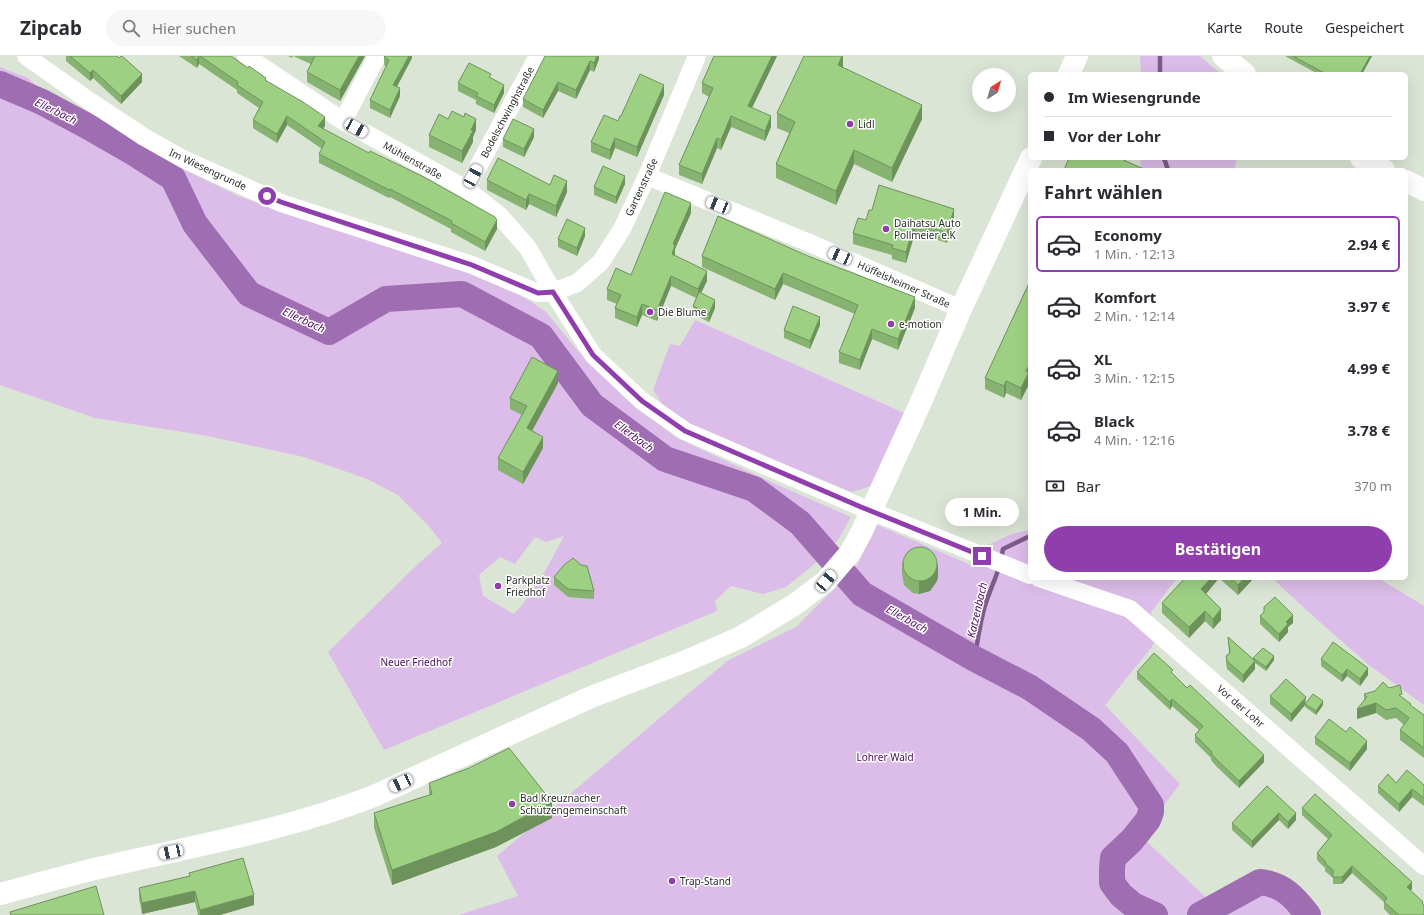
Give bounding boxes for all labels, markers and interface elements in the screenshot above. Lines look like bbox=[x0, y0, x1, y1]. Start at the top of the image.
search box bbox=[106, 10, 386, 46]
text: Zipcab bbox=[20, 15, 82, 41]
icon: search bbox=[120, 17, 142, 39]
text: Hier suchen bbox=[152, 18, 236, 38]
text: Karte bbox=[1207, 18, 1242, 37]
text: Route bbox=[1264, 18, 1303, 37]
text: Gespeichert bbox=[1325, 18, 1404, 37]
street label: Bodelschwinghstraße bbox=[477, 64, 537, 160]
north arrow bbox=[972, 68, 1016, 112]
map controls bbox=[972, 68, 1016, 112]
text: Im Wiesengrunde bbox=[1068, 87, 1201, 107]
water label: Ellerbach bbox=[33, 94, 80, 127]
car bbox=[343, 117, 369, 139]
place label: Lidl bbox=[858, 117, 875, 131]
marker: Lidl bbox=[845, 119, 855, 129]
text: Vor der Lohr bbox=[1068, 126, 1161, 146]
street label: Mühlenstraße bbox=[381, 138, 445, 182]
street label: Im Wiesengrunde bbox=[167, 145, 249, 193]
street label: Gartenstraße bbox=[621, 155, 661, 218]
car bbox=[462, 163, 484, 189]
text: Fahrt wählen bbox=[1044, 180, 1163, 204]
route start bbox=[258, 187, 276, 205]
car bbox=[705, 195, 731, 215]
place label: Daihatsu Auto Pollmeier e.K bbox=[894, 216, 961, 242]
marker: Daihatsu Auto Pollmeier e.K bbox=[881, 224, 891, 234]
text: Economy bbox=[1094, 225, 1162, 245]
icon: car bbox=[1046, 226, 1082, 262]
text: 2.94 € bbox=[1348, 234, 1390, 254]
text: 1 Min. · 12:13 bbox=[1094, 245, 1175, 263]
car bbox=[827, 246, 853, 266]
street label: Hüffelsheimer Straße bbox=[855, 257, 953, 311]
text: Komfort bbox=[1094, 287, 1156, 307]
icon: car bbox=[1046, 288, 1082, 324]
text: 3.97 € bbox=[1348, 296, 1390, 316]
water label: Ellerbach bbox=[281, 303, 328, 336]
place label: Die Blume bbox=[658, 305, 707, 319]
marker: Die Blume bbox=[645, 307, 655, 317]
text: 2 Min. · 12:14 bbox=[1094, 307, 1175, 325]
place label: e-motion bbox=[899, 317, 942, 331]
marker: e-motion bbox=[886, 319, 896, 329]
text: XL bbox=[1094, 349, 1112, 369]
icon: car bbox=[1046, 350, 1082, 386]
text: 4.99 € bbox=[1348, 358, 1390, 378]
text: 3 Min. · 12:15 bbox=[1094, 369, 1175, 387]
text: Black bbox=[1094, 411, 1134, 431]
icon: car bbox=[1046, 412, 1082, 448]
water label: Ellerbach bbox=[612, 416, 657, 455]
text: 3.78 € bbox=[1348, 420, 1390, 440]
text: 4 Min. · 12:16 bbox=[1094, 431, 1175, 449]
icon: cash bbox=[1044, 475, 1066, 497]
text: Bar bbox=[1076, 476, 1100, 496]
text: 370 m bbox=[1354, 477, 1392, 495]
callout: 1 Min. bbox=[945, 498, 1019, 526]
text: 1 Min. bbox=[962, 503, 1002, 521]
button: Bestätigen bbox=[1044, 526, 1392, 572]
route end bbox=[973, 547, 991, 565]
car bbox=[814, 568, 838, 594]
place label: Parkplatz Friedhof bbox=[506, 573, 550, 599]
marker: Parkplatz Friedhof bbox=[493, 581, 503, 591]
water label: Katzenbach bbox=[963, 581, 990, 639]
water label: Ellerbach bbox=[884, 601, 931, 636]
park label: Neuer Friedhof bbox=[380, 655, 452, 669]
street label: Vor der Lohr bbox=[1214, 681, 1268, 731]
park label: Lohrer Wald bbox=[856, 750, 914, 764]
car bbox=[388, 772, 414, 794]
place label: Bad Kreuznacher Schützengemeinschaft bbox=[520, 791, 627, 817]
marker: Bad Kreuznacher Schützengemeinschaft bbox=[507, 799, 517, 809]
car bbox=[158, 844, 184, 860]
place label: Trap-Stand bbox=[680, 874, 731, 888]
marker: Trap-Stand bbox=[667, 876, 677, 886]

